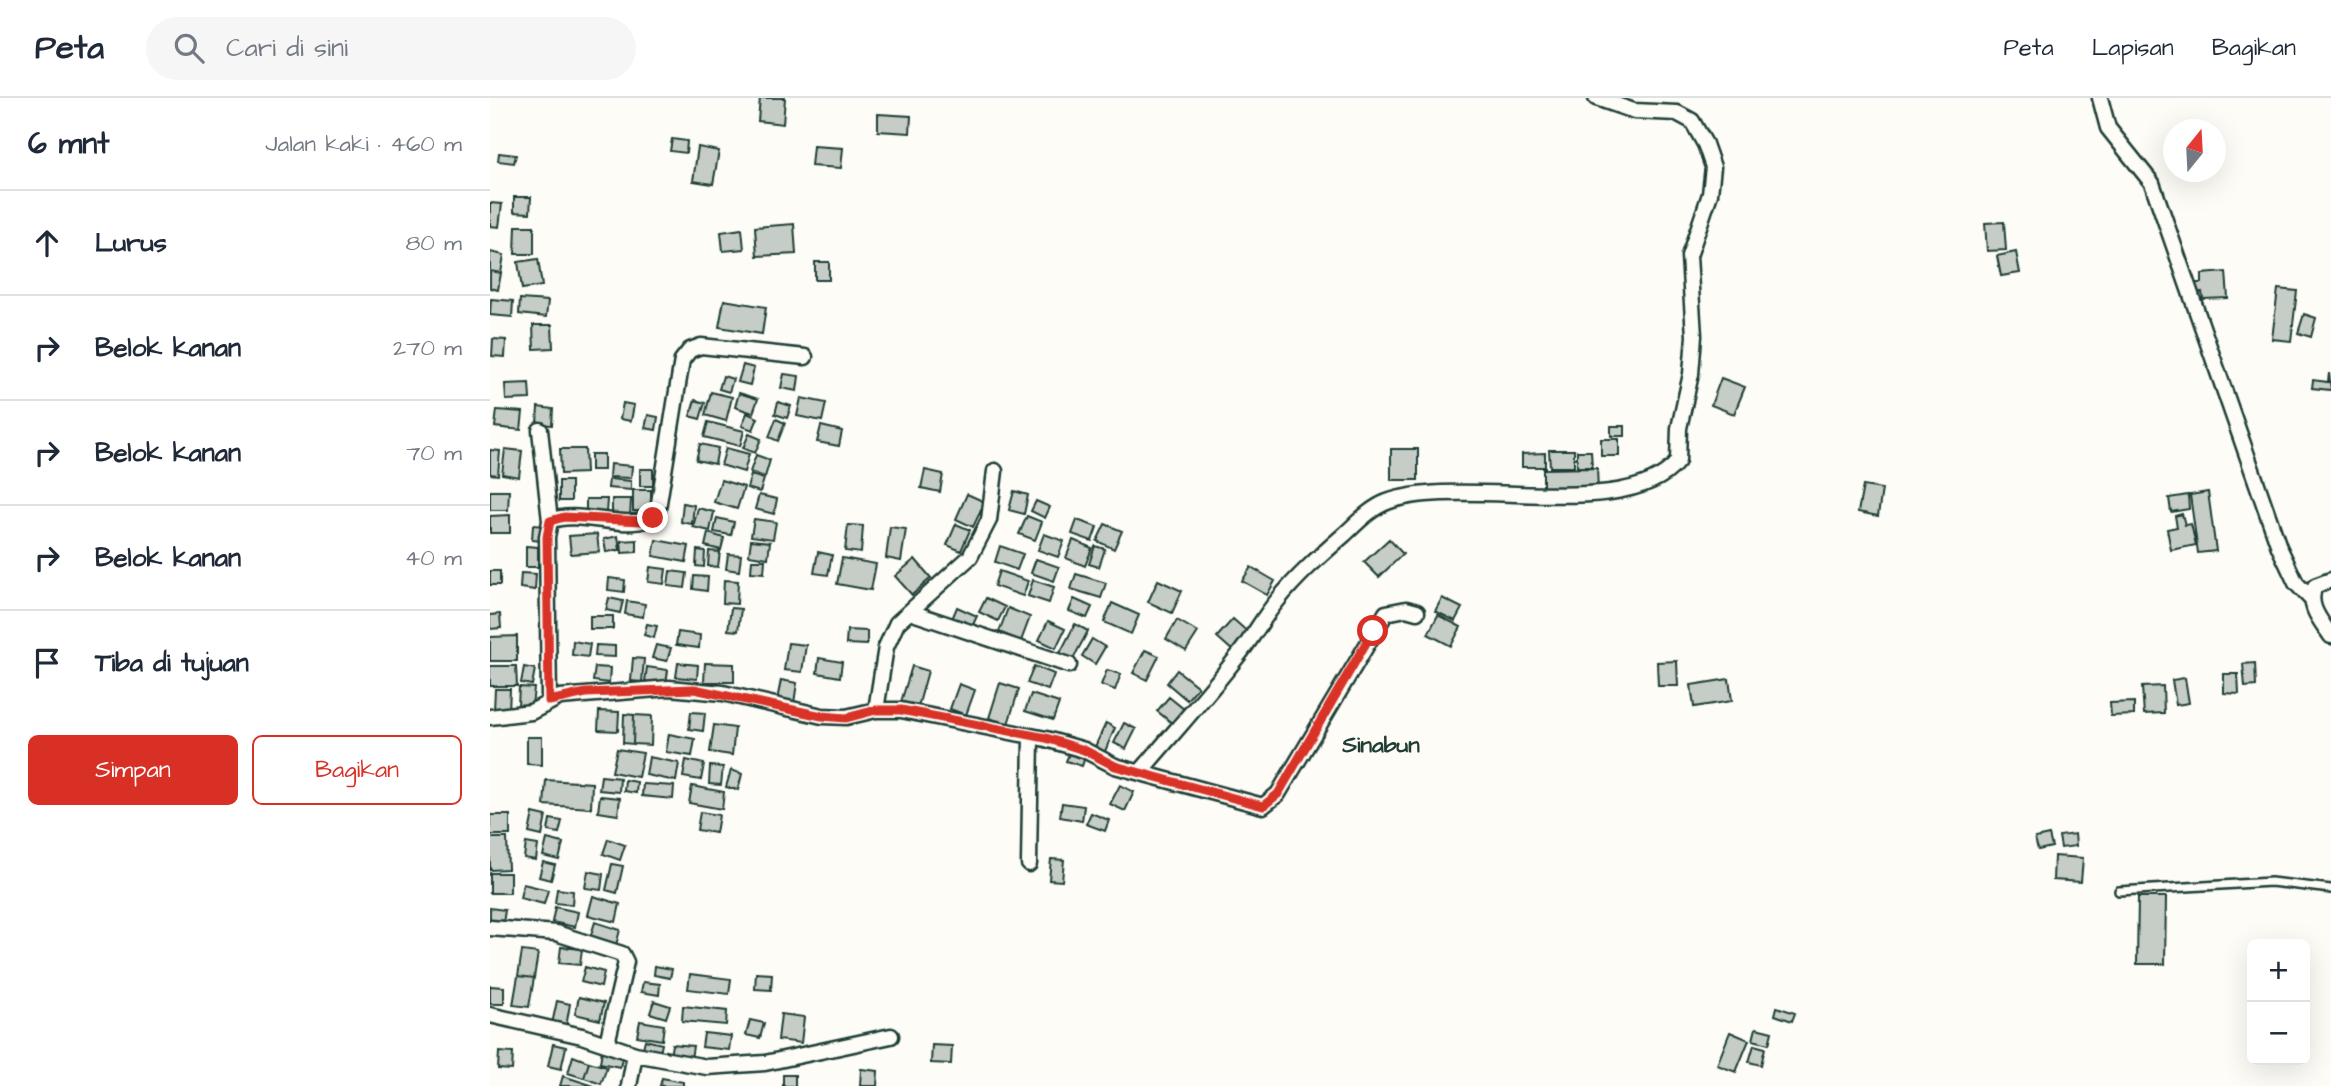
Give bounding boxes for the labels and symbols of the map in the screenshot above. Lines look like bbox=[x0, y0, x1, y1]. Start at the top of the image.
north arrow bbox=[2163, 119, 2226, 182]
route end bbox=[637, 502, 668, 533]
route start bbox=[1357, 615, 1388, 646]
district label: Sinabun bbox=[1341, 729, 1420, 761]

